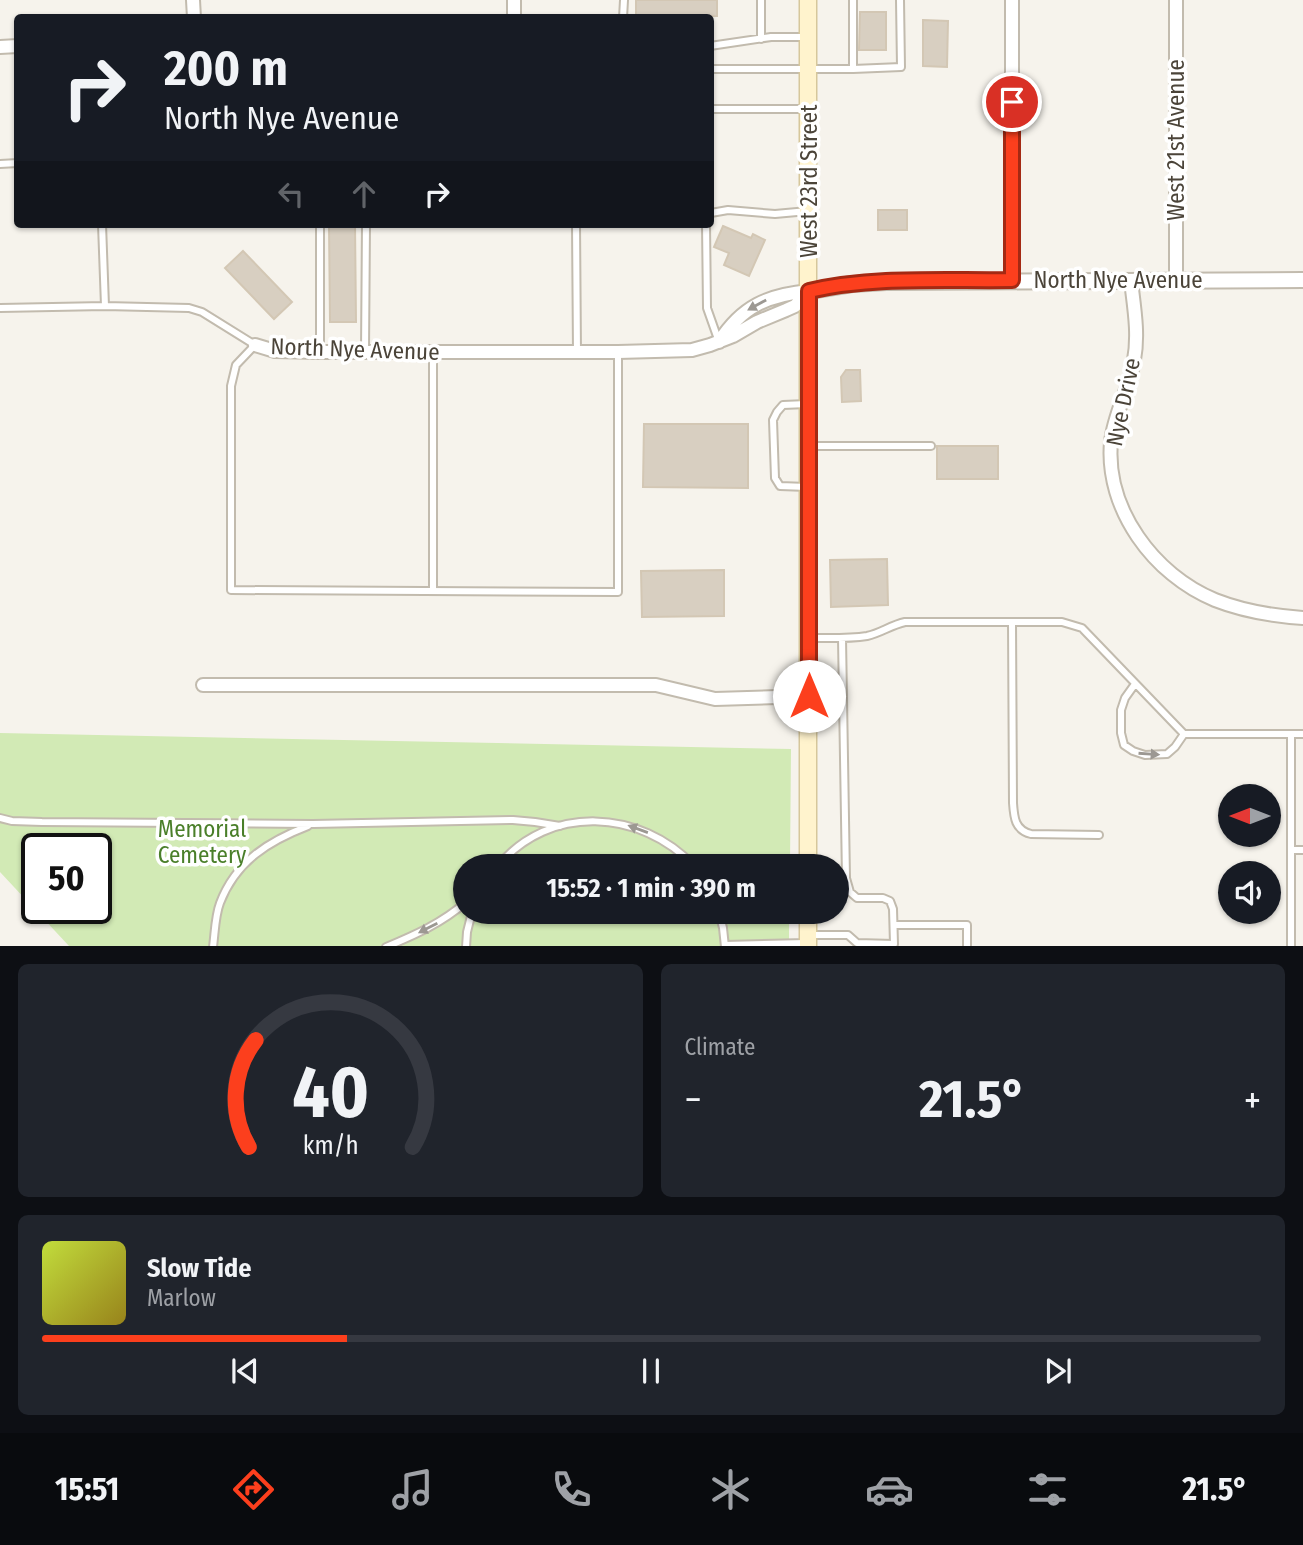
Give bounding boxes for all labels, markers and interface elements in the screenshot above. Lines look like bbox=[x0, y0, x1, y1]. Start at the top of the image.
text: 200 m bbox=[164, 39, 288, 98]
icon: right bbox=[49, 42, 140, 133]
street label: West 21st Avenue bbox=[1162, 59, 1190, 221]
pin bbox=[982, 72, 1042, 132]
icon: arrive bbox=[993, 83, 1031, 121]
text: North Nye Avenue bbox=[164, 99, 399, 137]
street label: West 23rd Street bbox=[795, 104, 823, 258]
icon: left bbox=[272, 175, 310, 213]
icon: ahead bbox=[345, 175, 383, 213]
icon: right bbox=[418, 175, 456, 213]
street label: North Nye Avenue bbox=[1033, 266, 1203, 294]
one-way arrow bbox=[747, 299, 767, 311]
street label: North Nye Avenue bbox=[270, 332, 440, 366]
street label: Nye Drive bbox=[1100, 355, 1146, 449]
position arrow bbox=[772, 659, 846, 733]
one-way arrow bbox=[1138, 749, 1160, 760]
north arrow bbox=[1218, 784, 1281, 847]
map controls bbox=[1218, 784, 1281, 924]
park label: Memorial Cemetery bbox=[158, 815, 247, 869]
one-way arrow bbox=[627, 823, 648, 834]
speed limit sign: 50 bbox=[21, 833, 112, 924]
button: sound bbox=[1218, 861, 1281, 924]
text: 15:52 · 1 min · 390 m bbox=[546, 873, 756, 904]
one-way arrow bbox=[418, 923, 438, 934]
text: Climate bbox=[685, 1033, 755, 1061]
text: 40 bbox=[292, 1049, 369, 1136]
text: 21.5° bbox=[919, 1068, 1026, 1131]
text: − bbox=[685, 1077, 702, 1123]
text: + bbox=[1244, 1077, 1261, 1123]
text: km/h bbox=[302, 1130, 358, 1160]
text: Slow Tide bbox=[147, 1253, 251, 1284]
text: Marlow bbox=[147, 1284, 216, 1312]
icon: previous bbox=[226, 1352, 264, 1390]
icon: pause bbox=[632, 1352, 670, 1390]
icon: next bbox=[1039, 1352, 1077, 1390]
icon: directions bbox=[229, 1465, 278, 1514]
icon: music bbox=[388, 1465, 437, 1514]
icon: phone bbox=[547, 1465, 596, 1514]
icon: climate bbox=[706, 1465, 755, 1514]
icon: car bbox=[865, 1465, 914, 1514]
icon: filters bbox=[1023, 1465, 1072, 1514]
text: 15:51 bbox=[55, 1470, 119, 1508]
text: 21.5° bbox=[1182, 1470, 1248, 1508]

